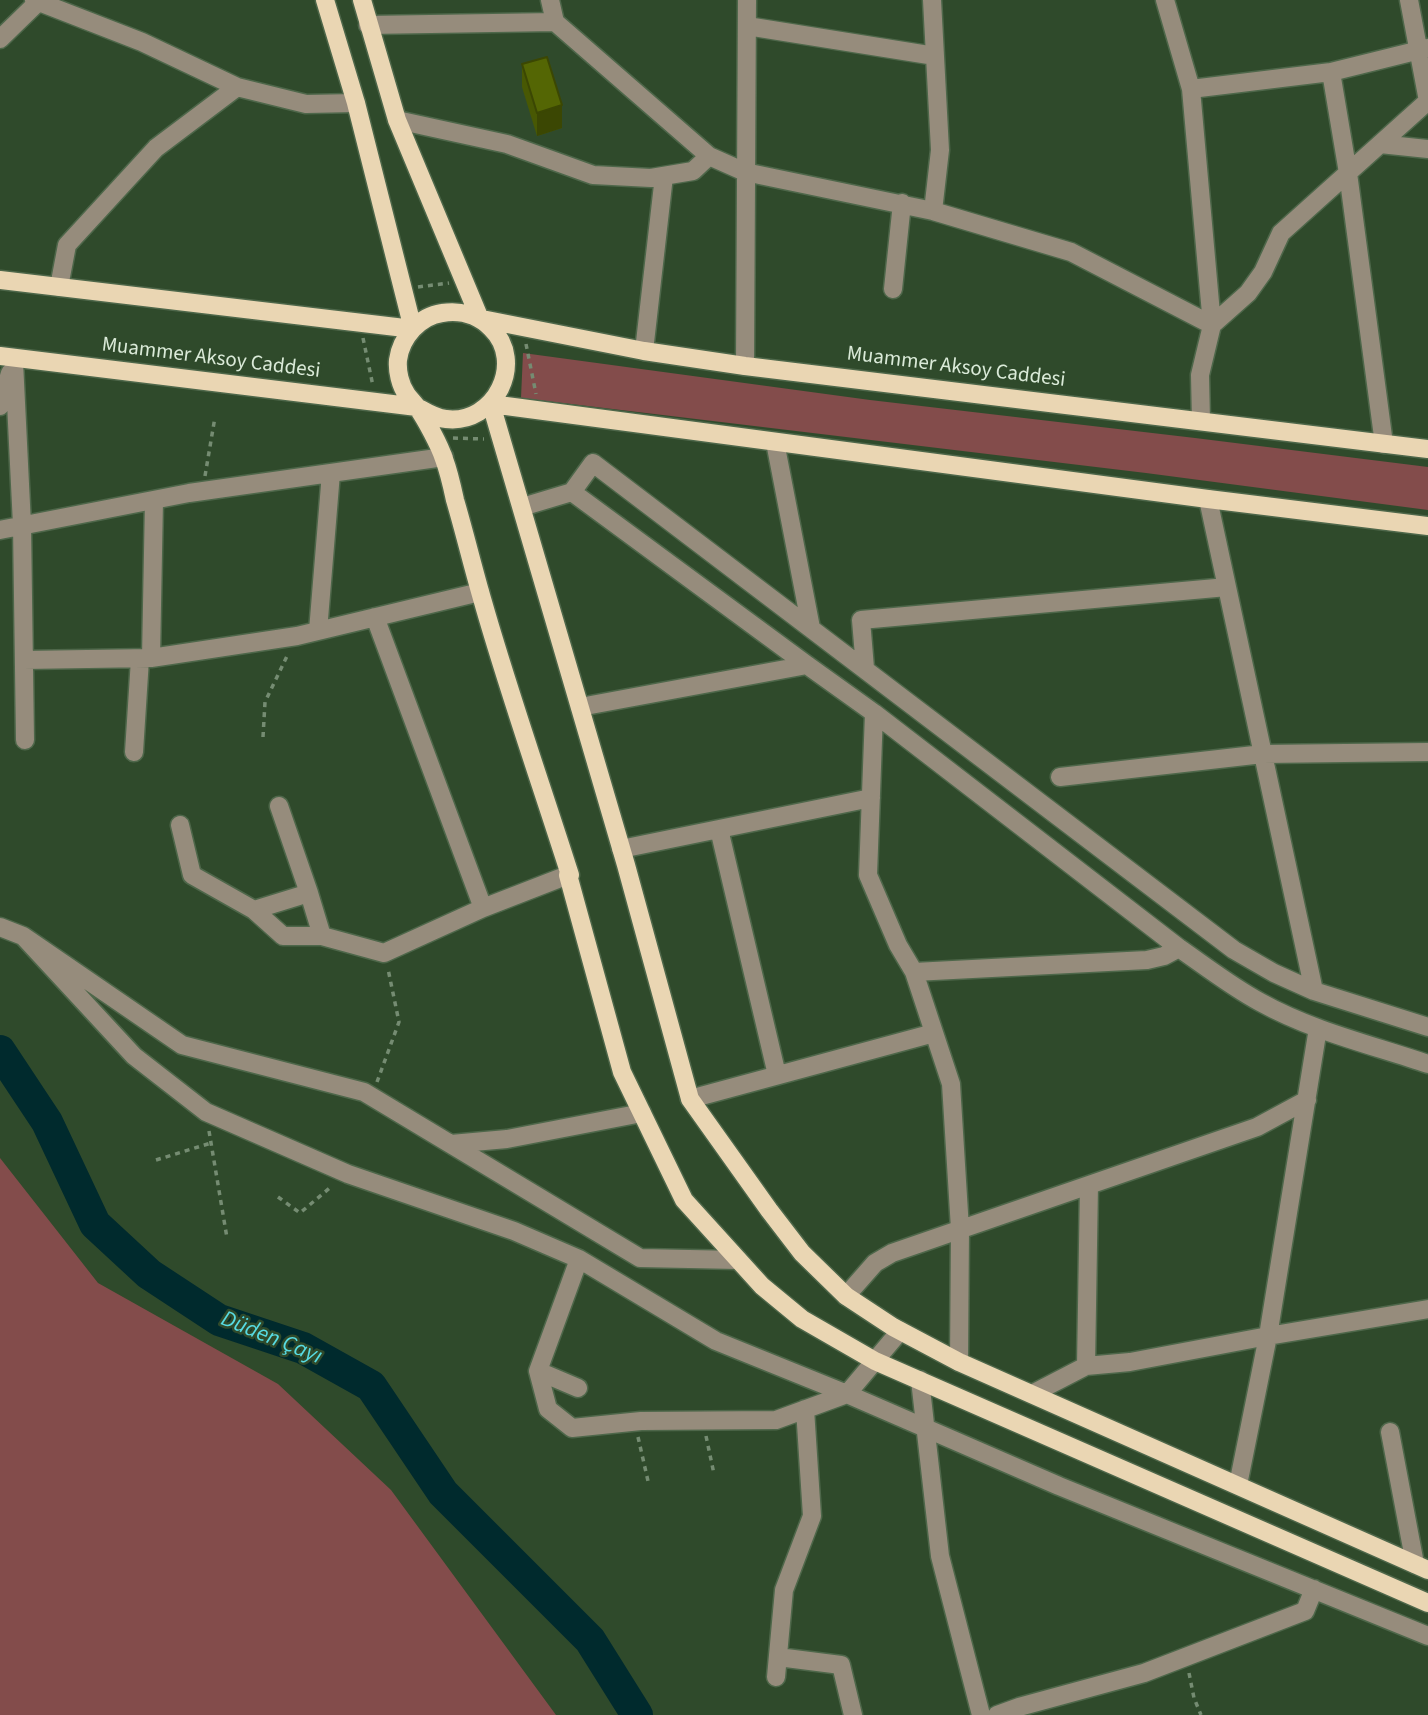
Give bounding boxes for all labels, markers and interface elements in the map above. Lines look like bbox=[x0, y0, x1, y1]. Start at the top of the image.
street label: Muammer Aksoy Caddesi bbox=[100, 333, 322, 385]
street label: Muammer Aksoy Caddesi bbox=[845, 342, 1067, 394]
water label: Düden Çayı bbox=[216, 1306, 326, 1372]

